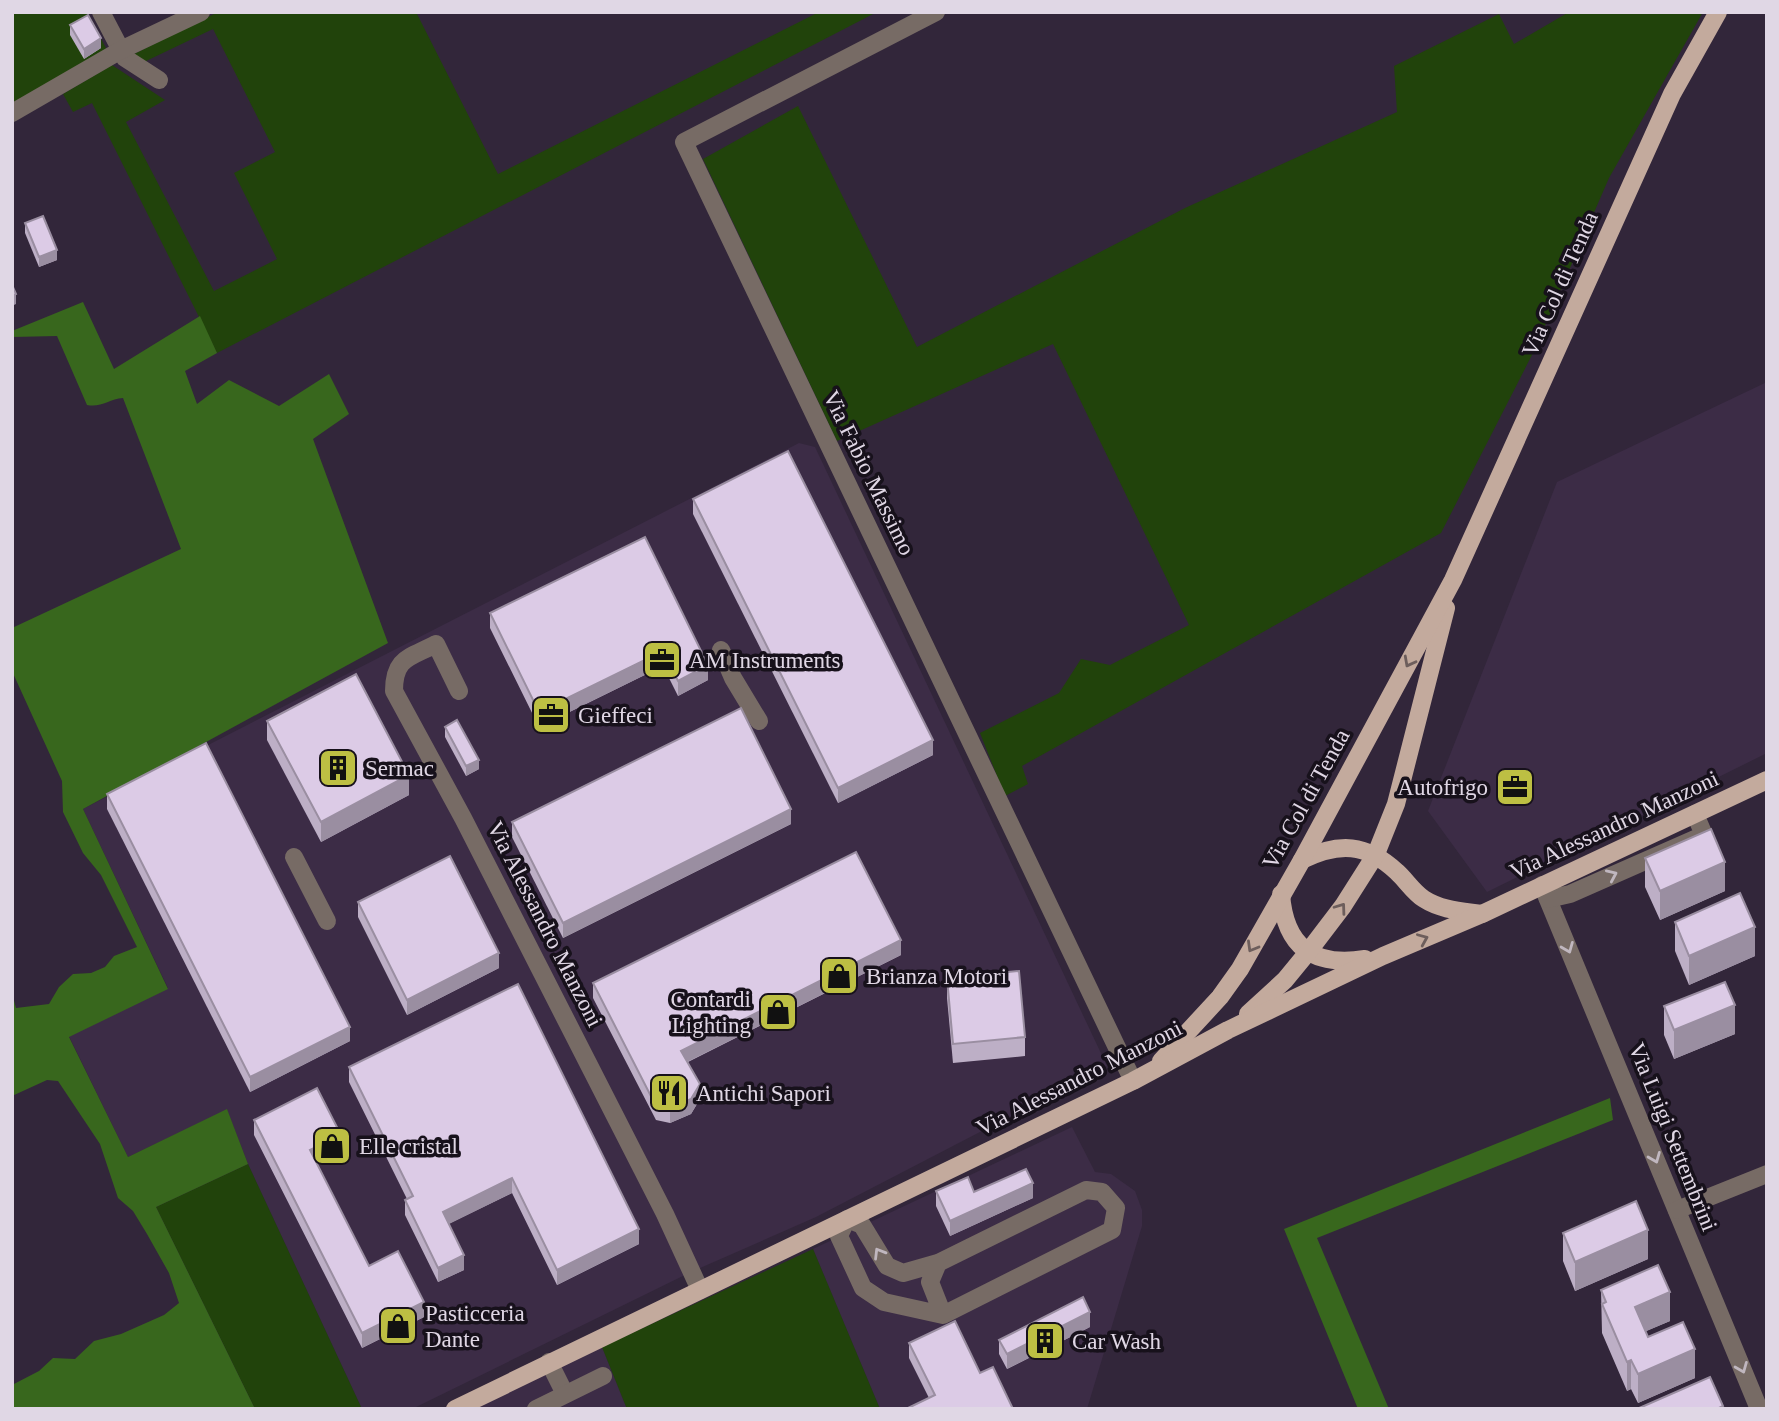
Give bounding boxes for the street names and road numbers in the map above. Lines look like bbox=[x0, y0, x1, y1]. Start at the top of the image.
street label: Via Col di Tenda bbox=[1517, 208, 1603, 360]
street label: Via Fabio Massimo bbox=[818, 387, 920, 559]
street label: Via Col di Tenda bbox=[1257, 725, 1355, 873]
street label: Via Alessandro Manzoni bbox=[1506, 766, 1722, 884]
street label: Via Alessandro Manzoni bbox=[482, 817, 608, 1031]
street label: Via Alessandro Manzoni bbox=[972, 1015, 1186, 1141]
street label: Via Luigi Settembrini bbox=[1624, 1039, 1722, 1235]

